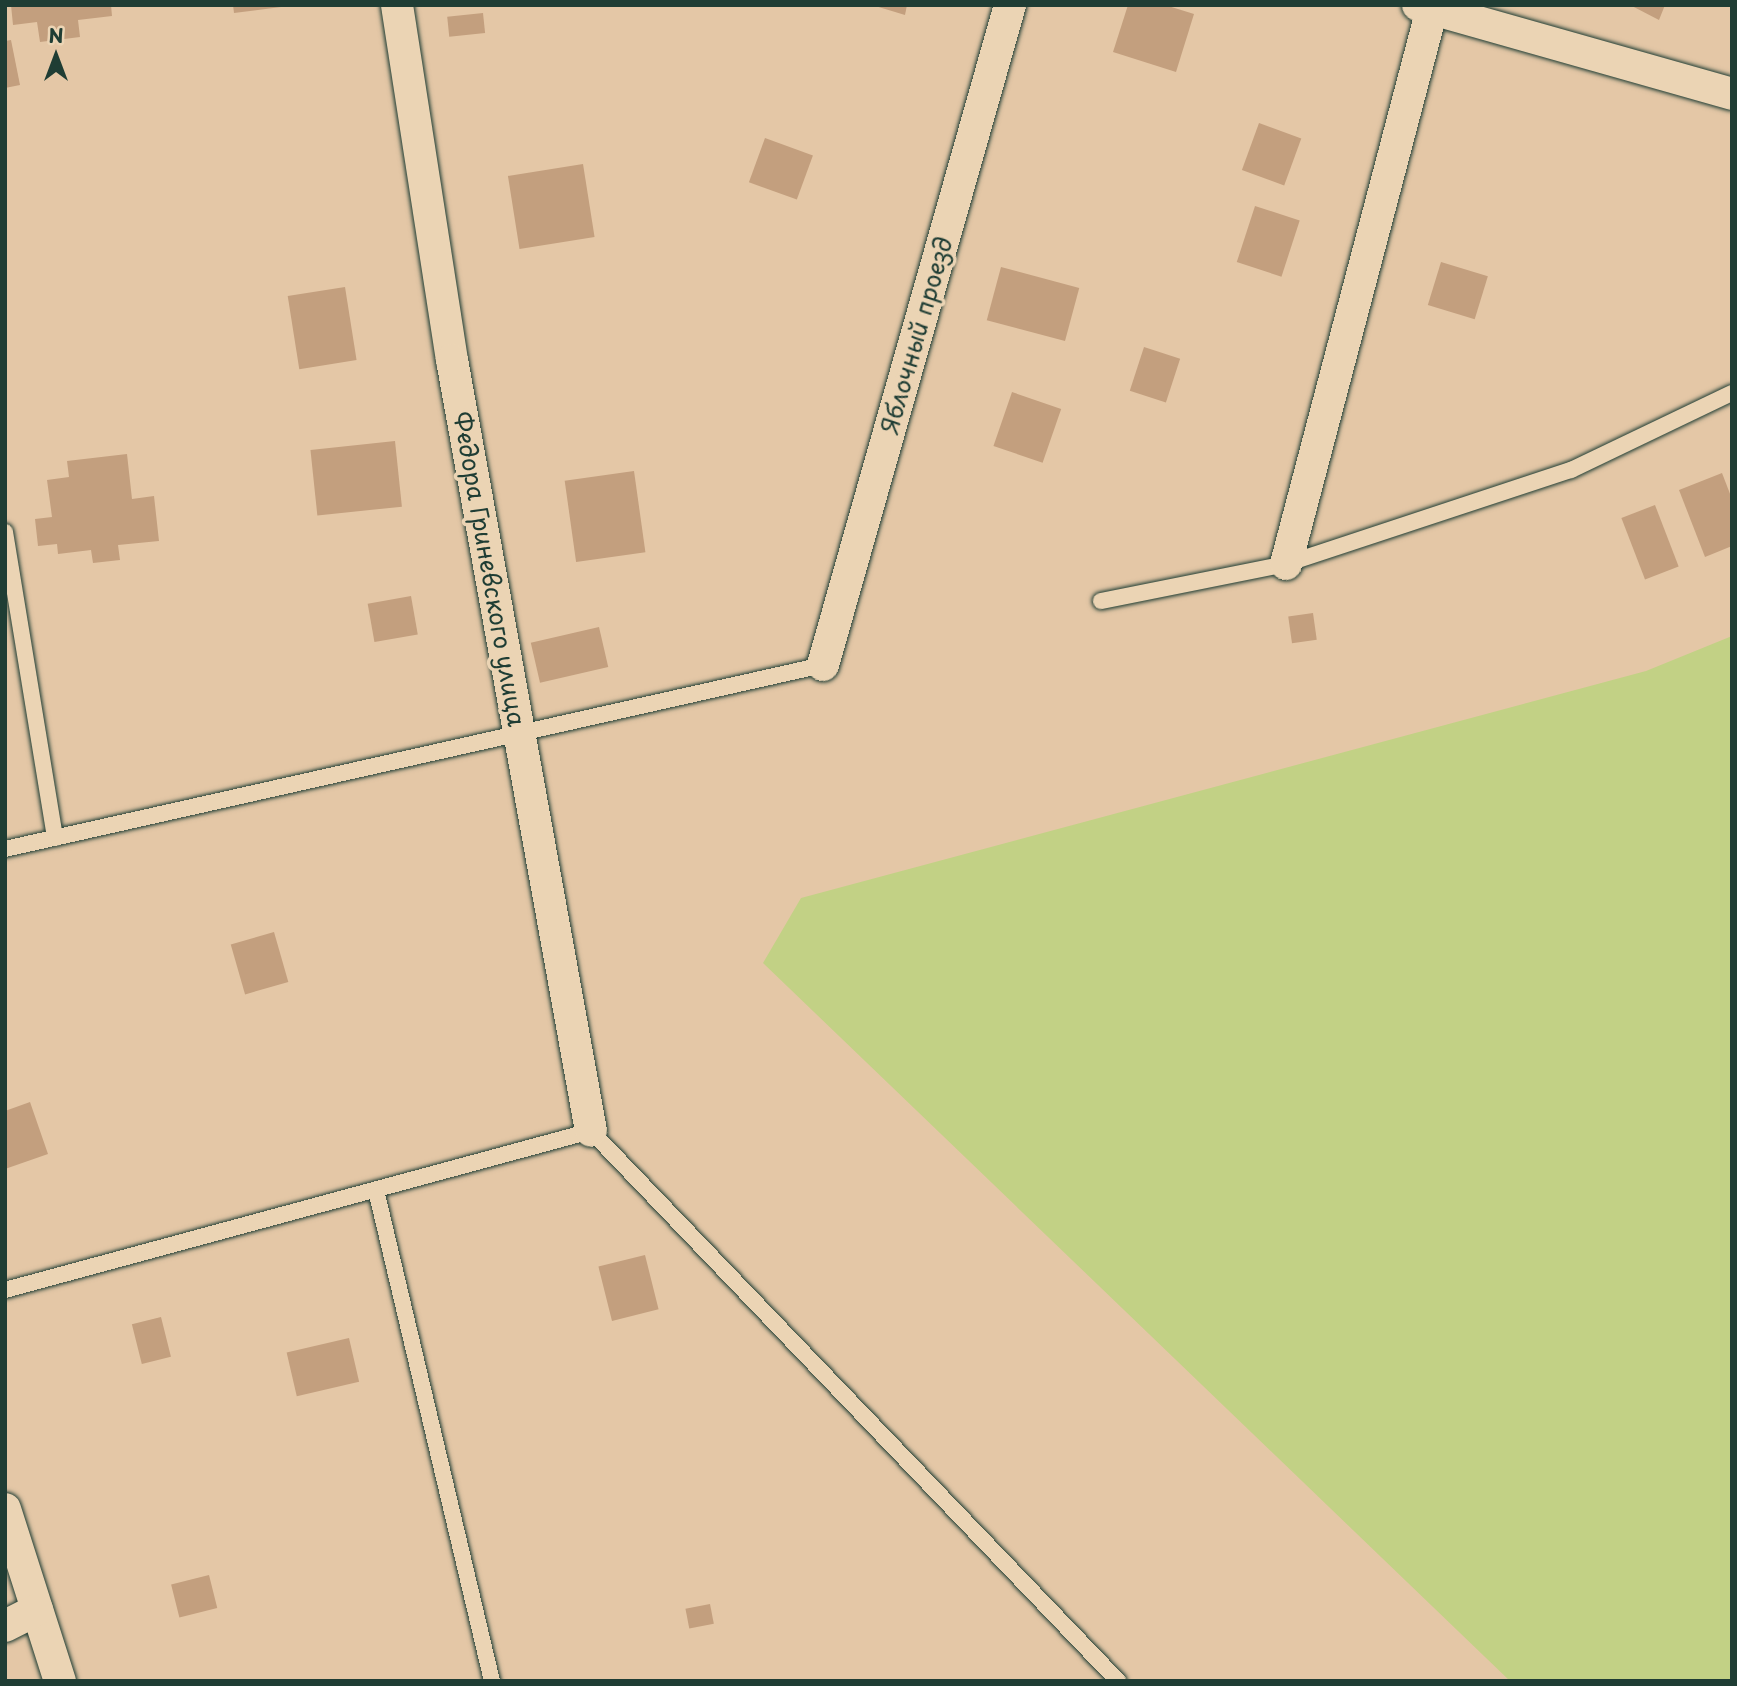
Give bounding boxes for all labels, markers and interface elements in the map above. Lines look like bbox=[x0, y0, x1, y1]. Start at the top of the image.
north arrow bbox=[21, 21, 91, 91]
text: N bbox=[48, 21, 64, 49]
street label: Яблочный проезд bbox=[874, 233, 958, 437]
street label: Федора Гриневского улица bbox=[448, 409, 532, 729]

